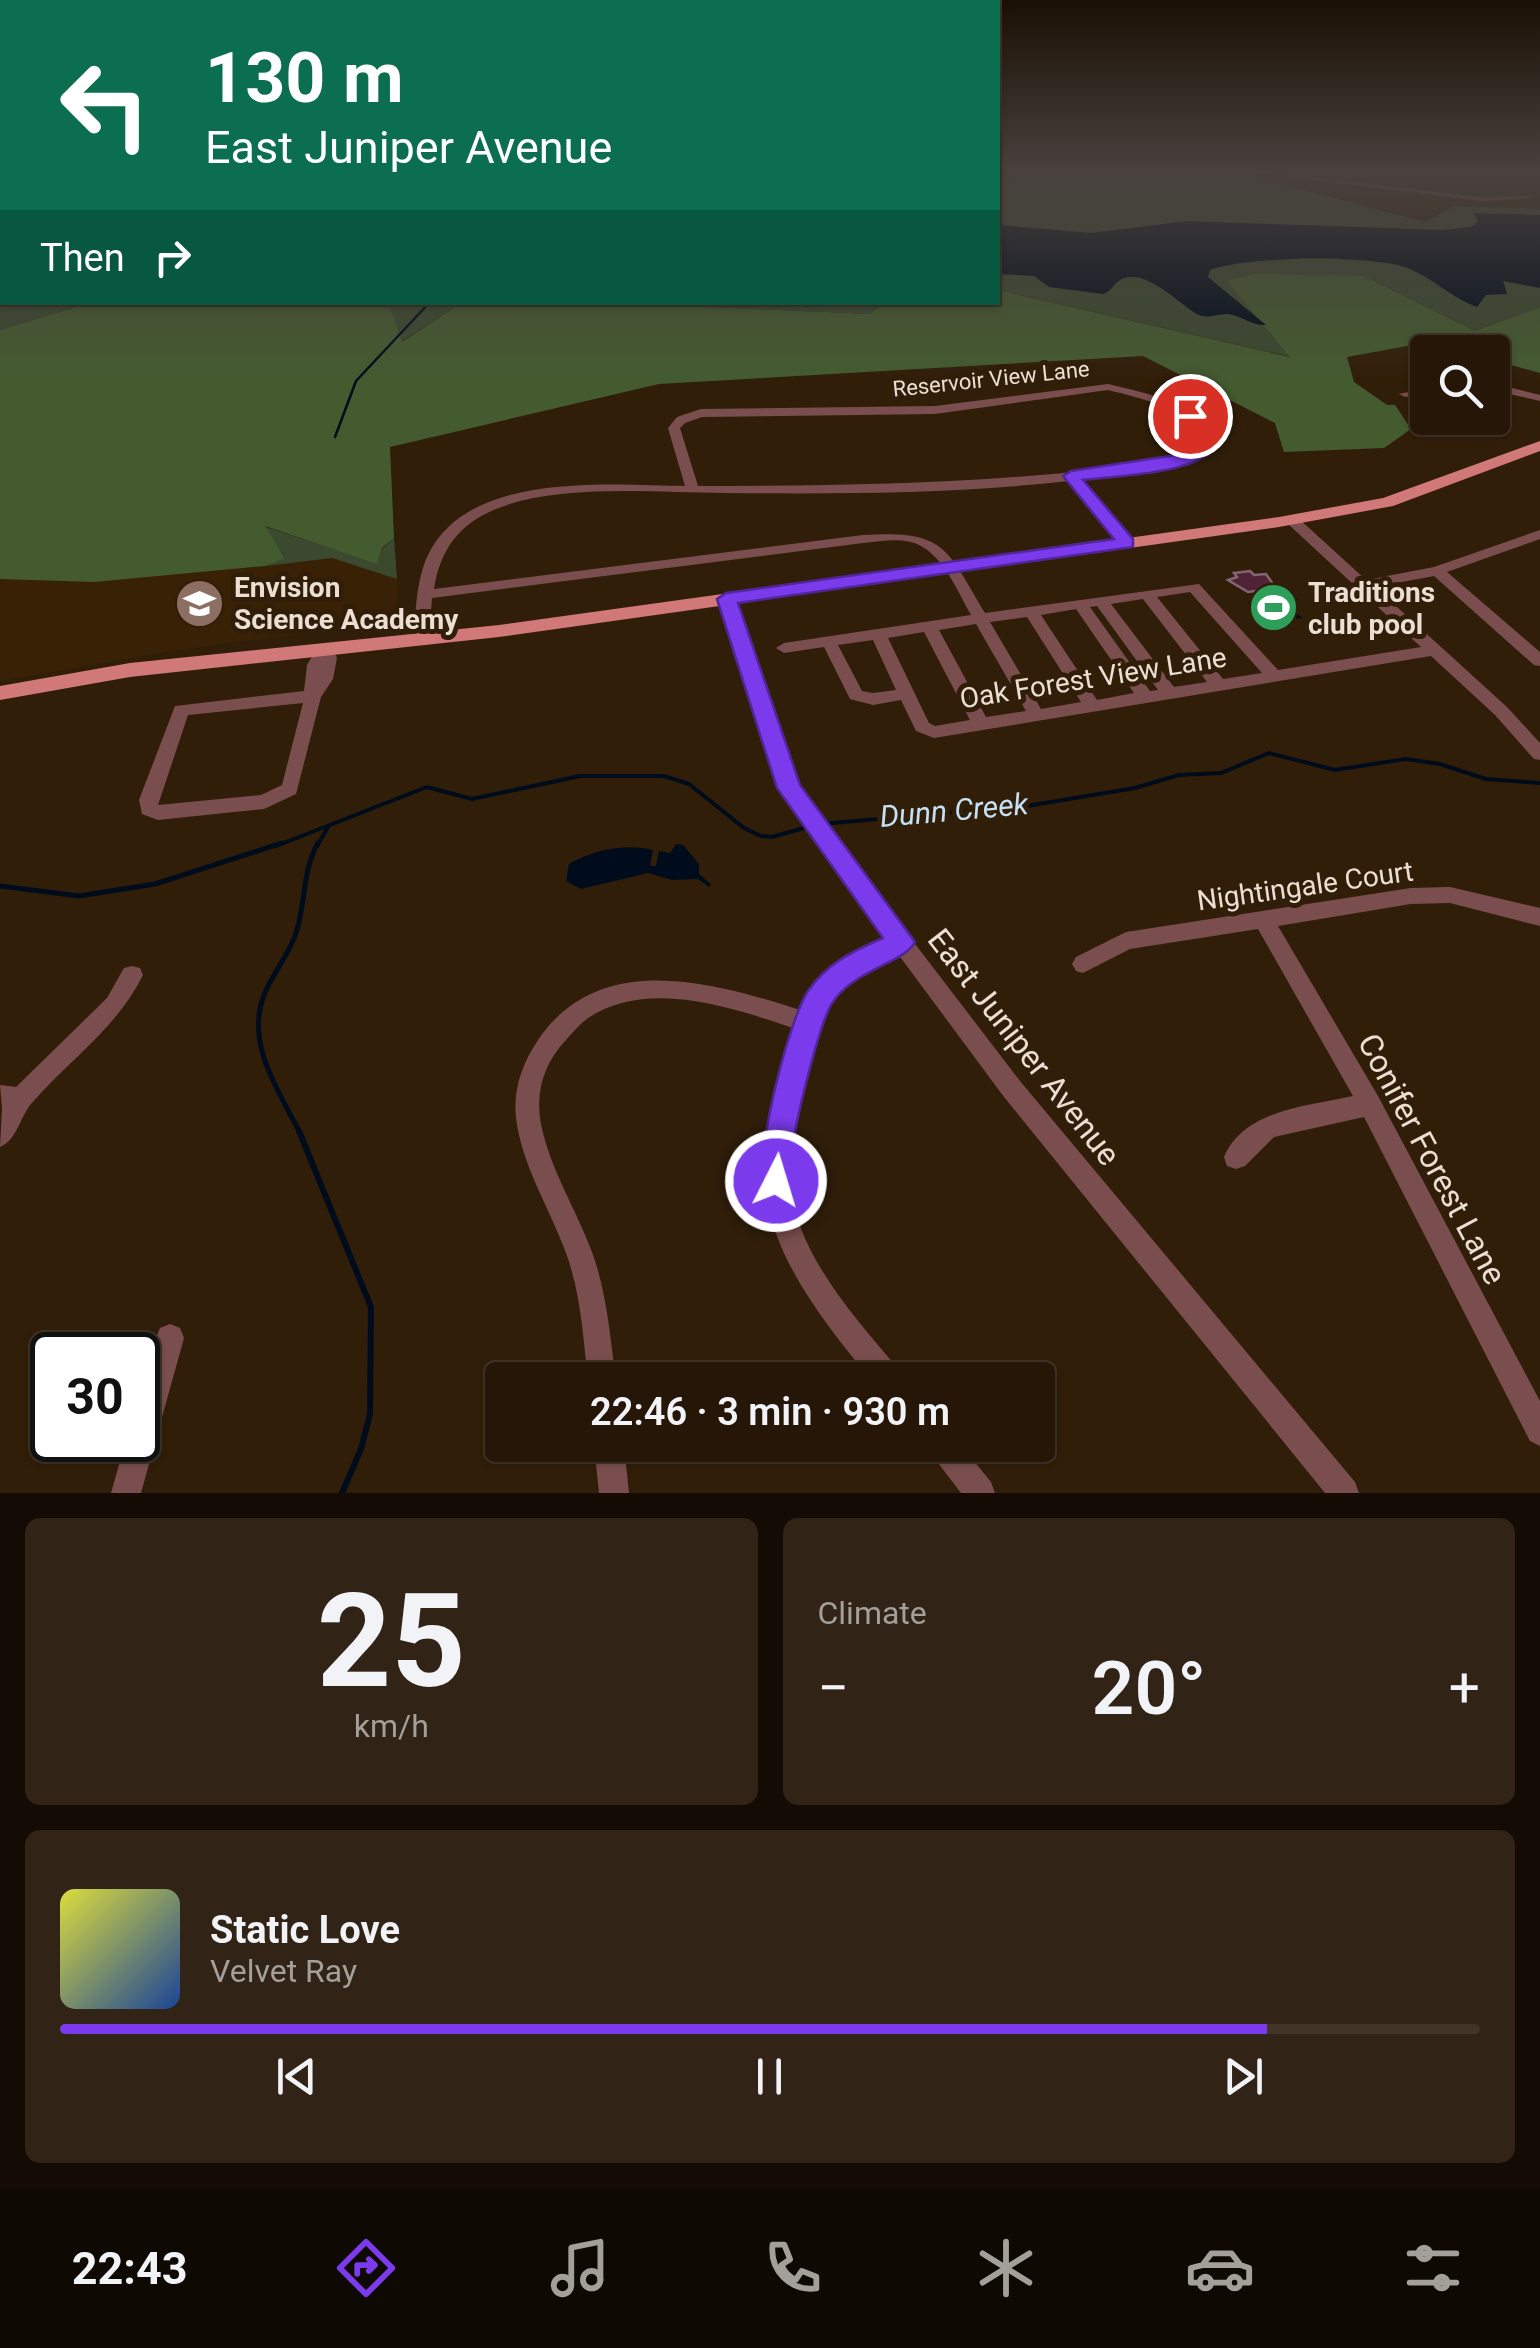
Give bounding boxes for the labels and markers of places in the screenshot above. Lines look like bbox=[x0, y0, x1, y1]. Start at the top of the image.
pin bbox=[1148, 374, 1233, 459]
place label: Envision Science Academy bbox=[234, 571, 459, 636]
place label: Traditions club pool bbox=[1308, 576, 1435, 641]
school or university icon: Envision Science Academy bbox=[173, 577, 225, 629]
sports icon: Traditions club pool bbox=[1247, 582, 1299, 634]

